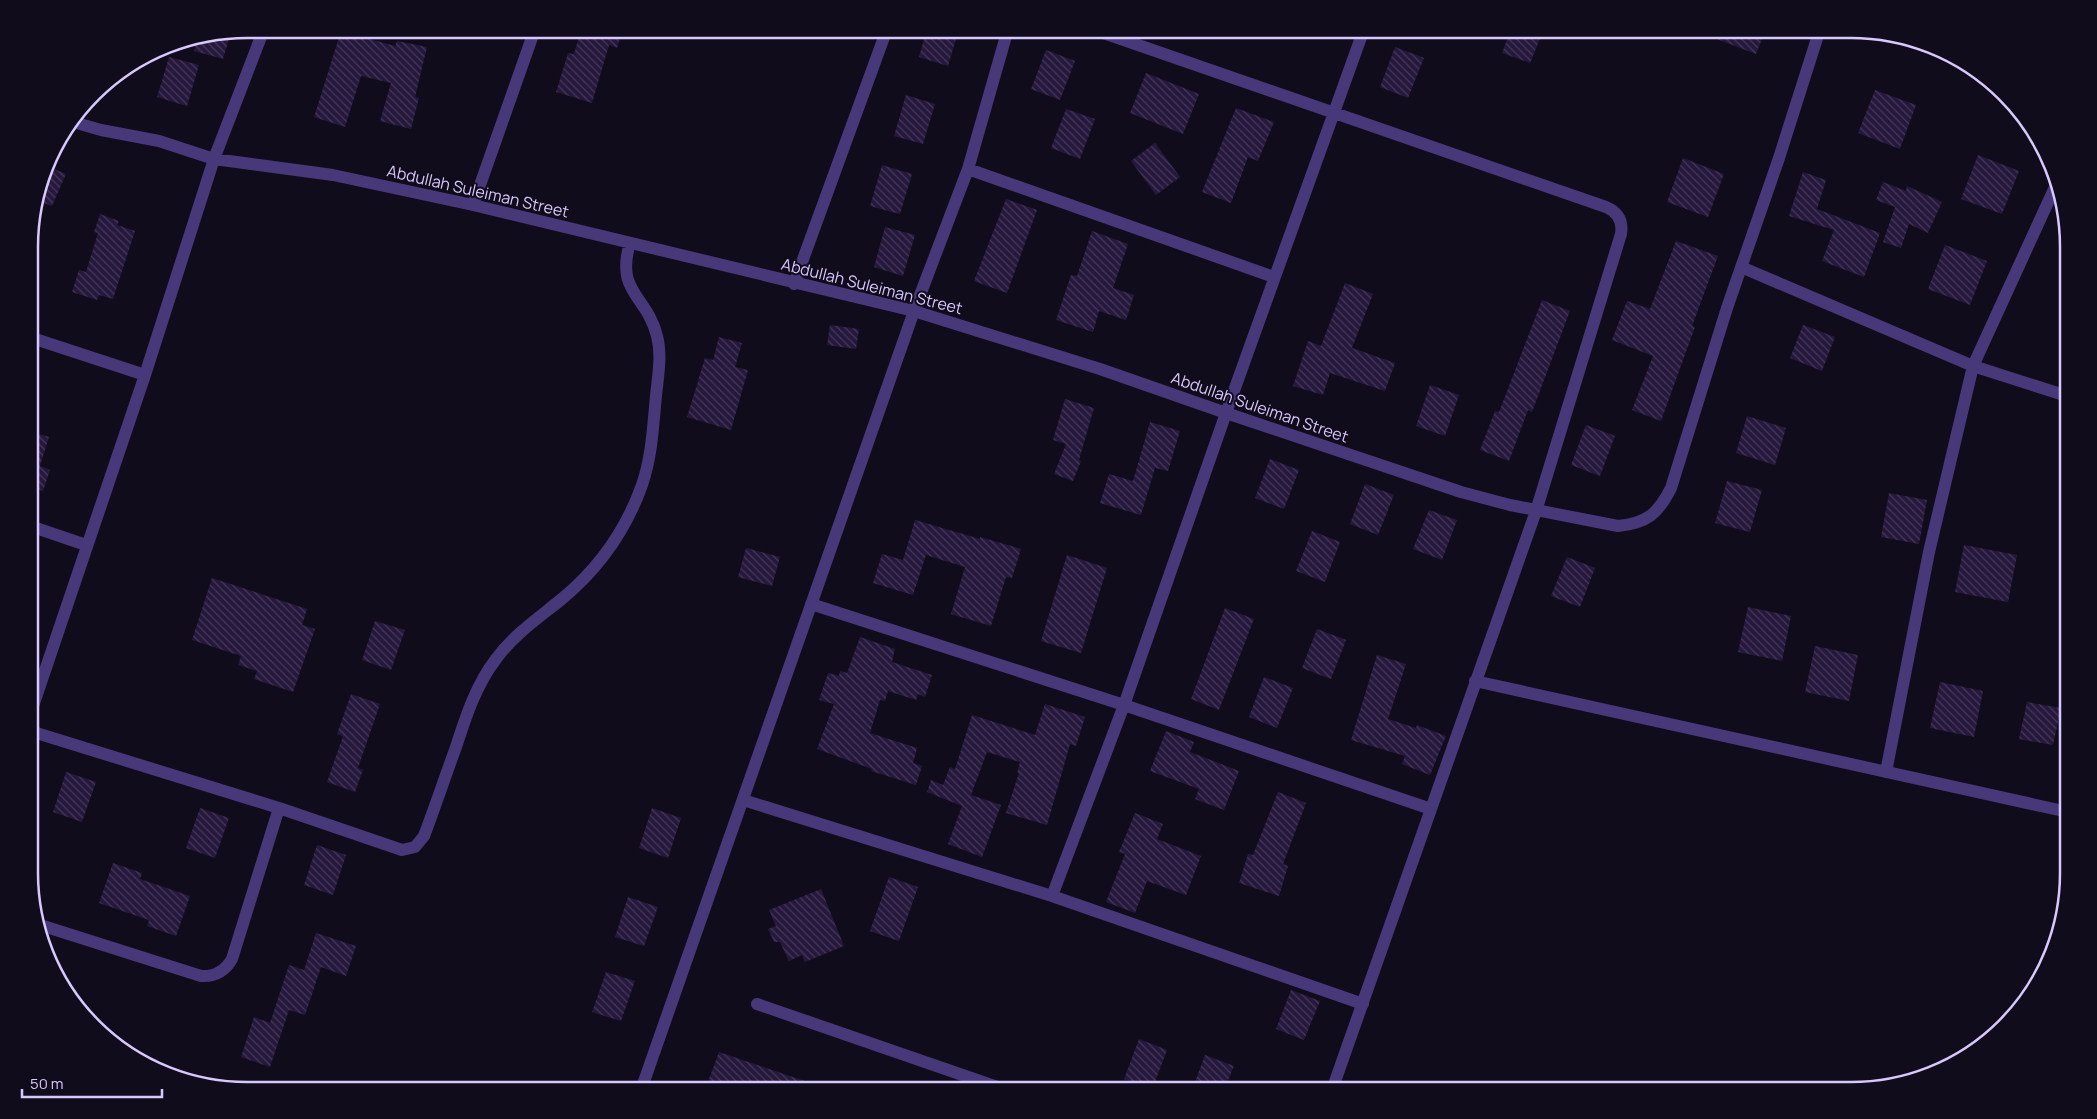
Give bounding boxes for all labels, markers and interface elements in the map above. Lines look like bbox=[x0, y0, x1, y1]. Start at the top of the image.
street label: Abdullah Suleiman Street bbox=[385, 159, 571, 223]
street label: Abdullah Suleiman Street bbox=[779, 253, 965, 319]
street label: Abdullah Suleiman Street bbox=[1168, 366, 1352, 448]
scale bar bbox=[22, 1066, 162, 1098]
text: 50 m bbox=[30, 1073, 64, 1094]

